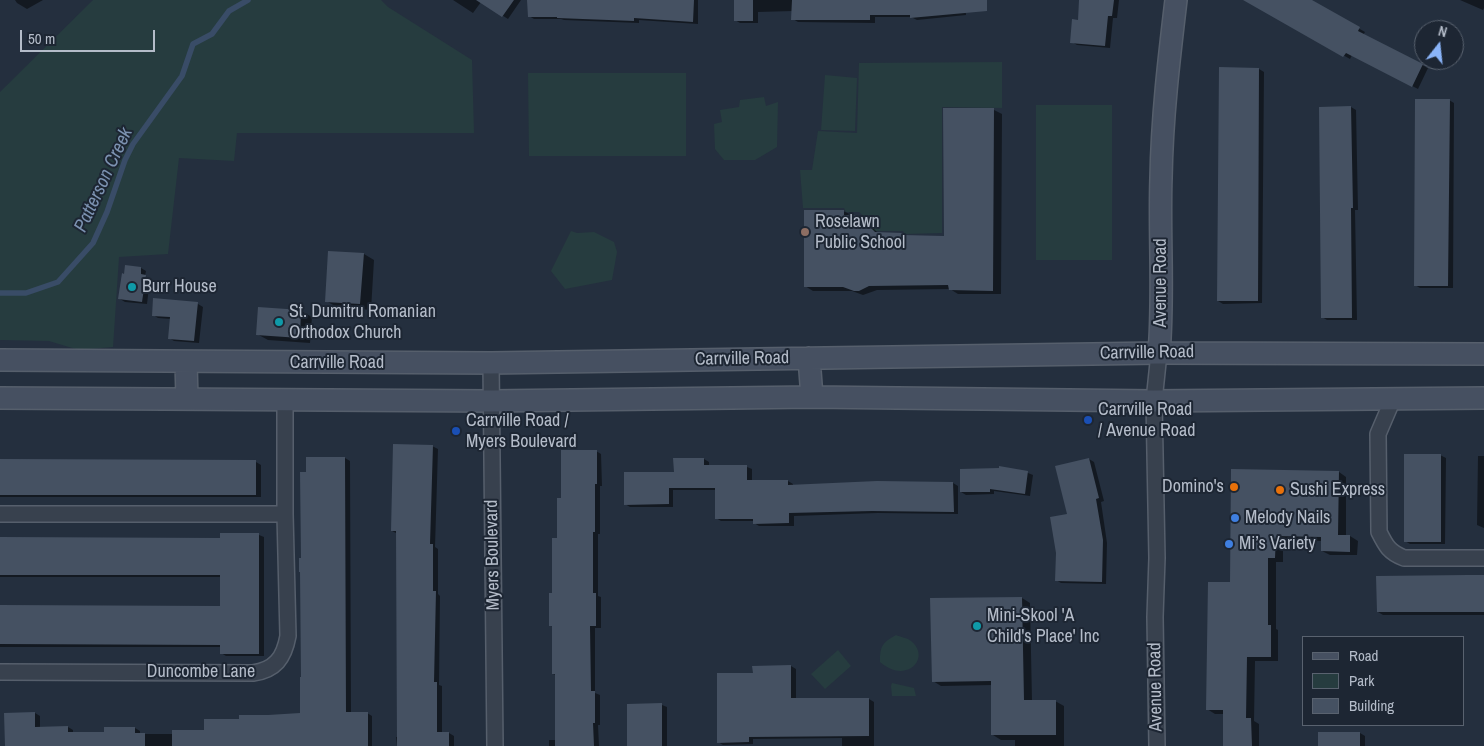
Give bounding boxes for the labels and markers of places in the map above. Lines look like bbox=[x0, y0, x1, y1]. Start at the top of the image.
place label: Roselawn Public School bbox=[815, 211, 905, 253]
marker: Roselawn Public School bbox=[799, 226, 811, 238]
place label: Burr House bbox=[142, 276, 217, 298]
marker: Burr House bbox=[126, 281, 138, 293]
place label: St. Dumitru Romanian Orthodox Church bbox=[289, 301, 436, 344]
marker: St. Dumitru Romanian Orthodox Church bbox=[273, 316, 285, 328]
place label: Carrville Road / Avenue Road bbox=[1098, 399, 1195, 442]
place label: Carrville Road / Myers Boulevard bbox=[466, 410, 577, 452]
marker: Carrville Road / Avenue Road bbox=[1082, 414, 1094, 426]
marker: Carrville Road / Myers Boulevard bbox=[450, 425, 462, 437]
place label: Domino's bbox=[1162, 476, 1224, 498]
place label: Sushi Express bbox=[1290, 479, 1385, 501]
marker: Domino's bbox=[1228, 481, 1240, 493]
marker: Sushi Express bbox=[1274, 484, 1286, 496]
place label: Melody Nails bbox=[1245, 507, 1330, 529]
marker: Melody Nails bbox=[1229, 512, 1241, 524]
place label: Mi’s Variety bbox=[1239, 533, 1316, 555]
marker: Mi’s Variety bbox=[1223, 538, 1235, 550]
place label: Mini-Skool 'A Child's Place' Inc bbox=[987, 605, 1099, 648]
marker: Mini-Skool 'A Child's Place' Inc bbox=[971, 620, 983, 632]

